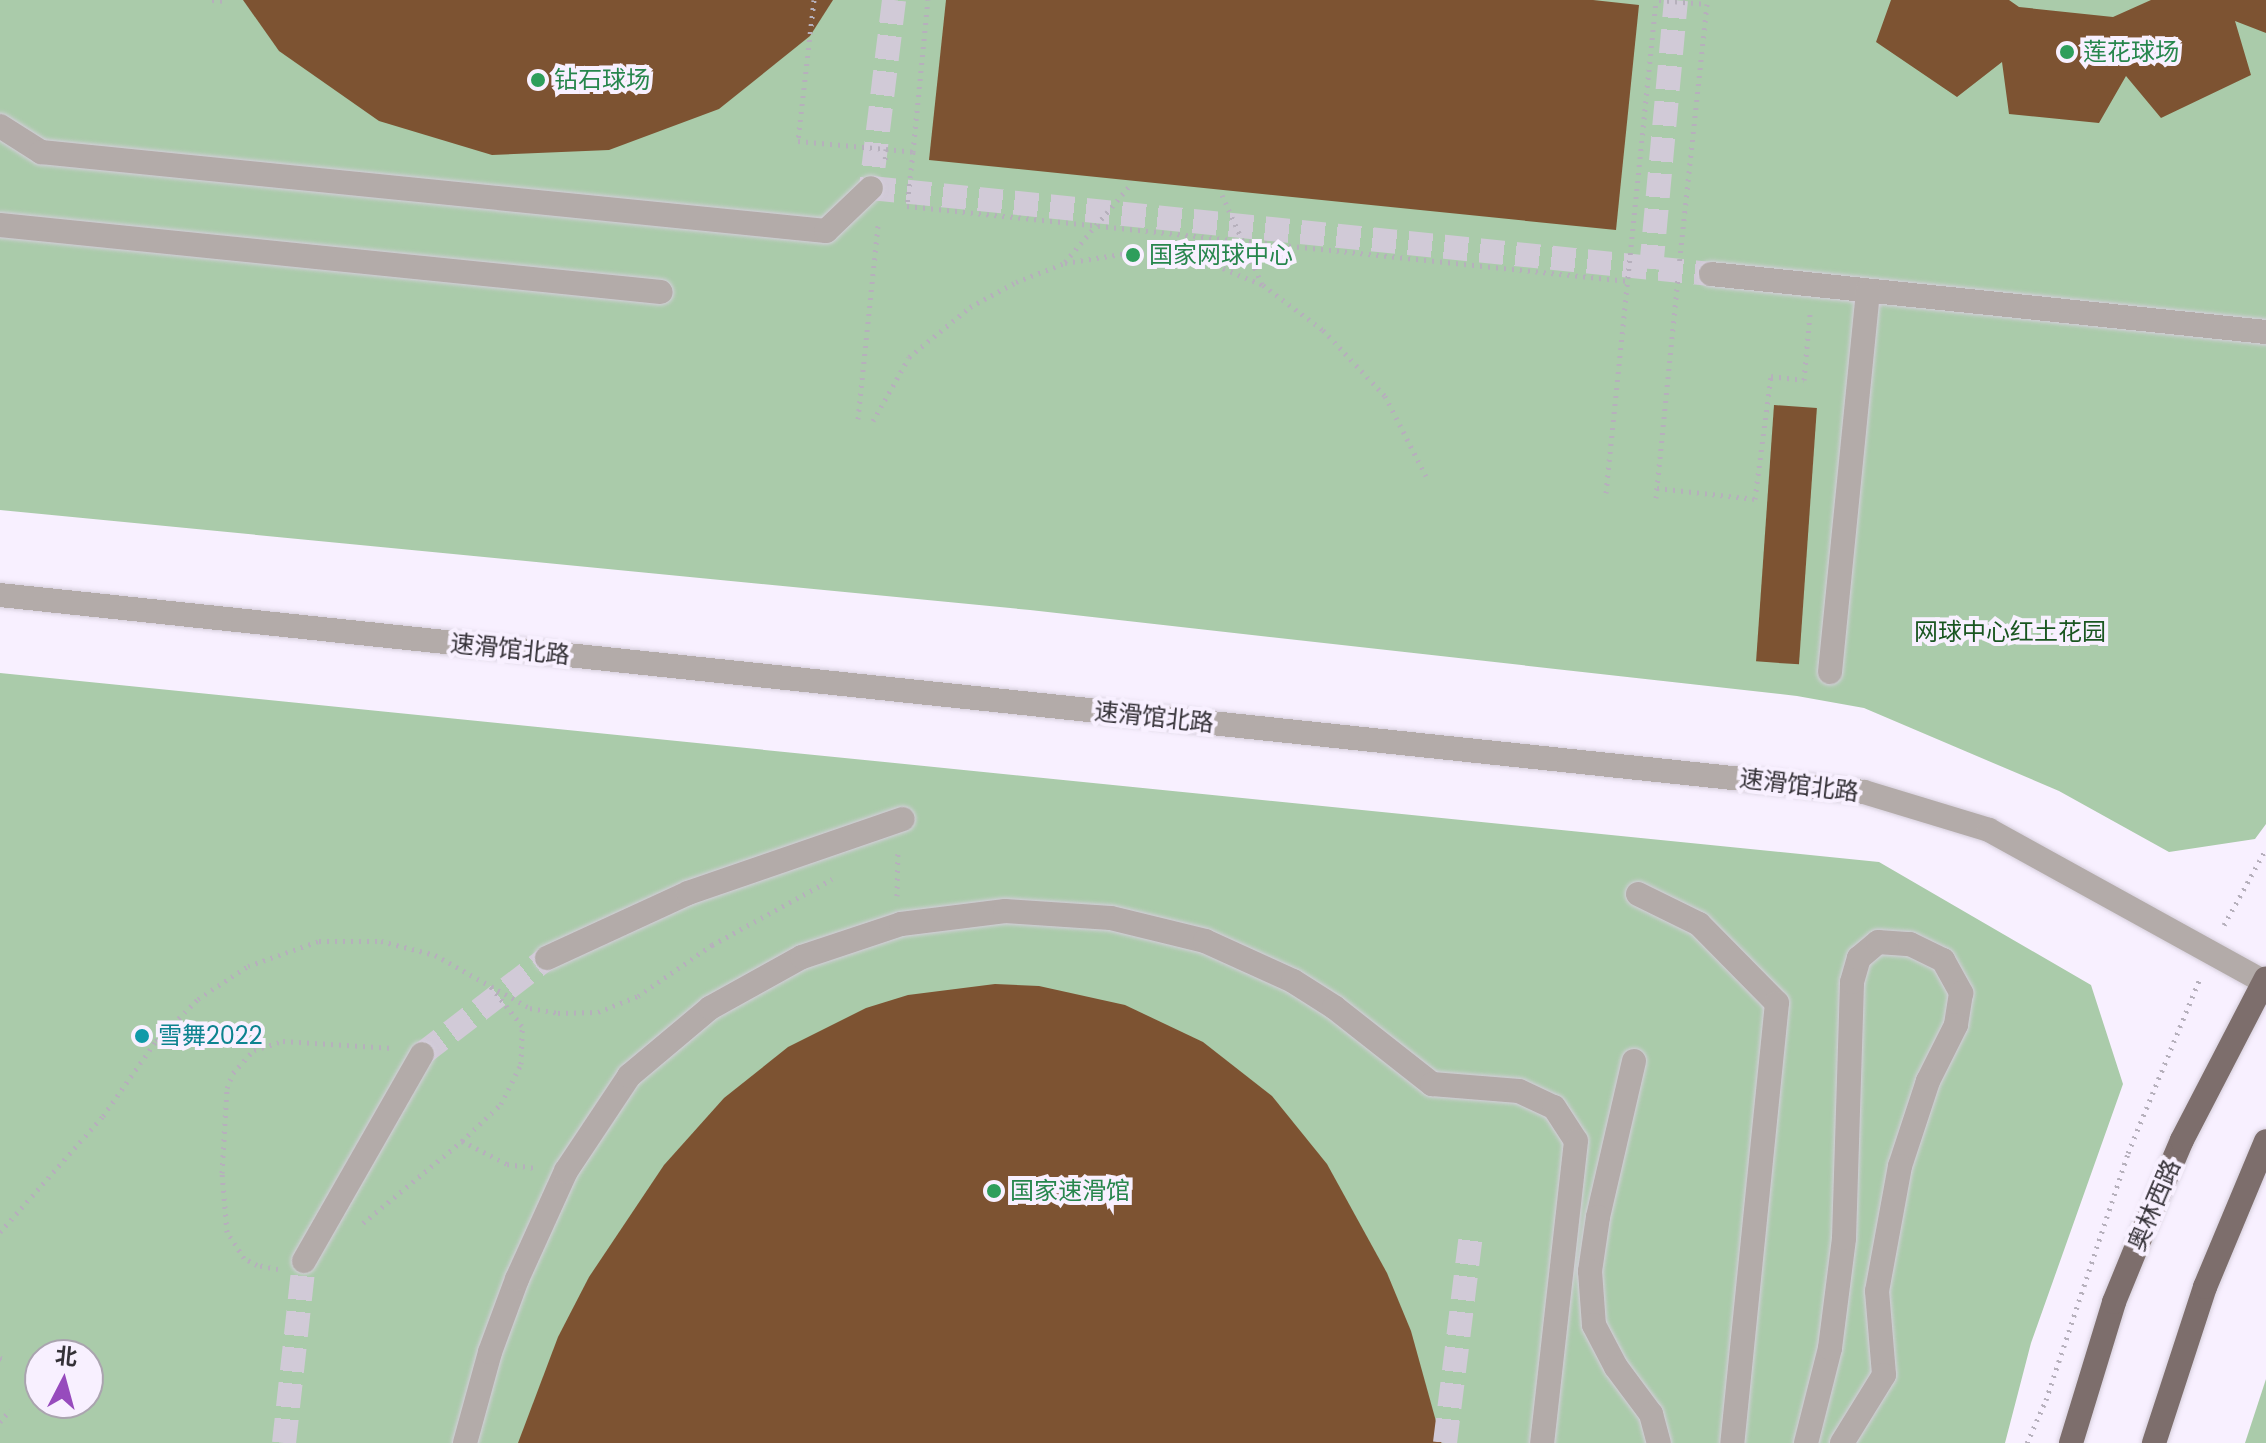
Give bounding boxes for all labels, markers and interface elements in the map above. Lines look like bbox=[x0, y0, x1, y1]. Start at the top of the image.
place label: 莲花球场 bbox=[2083, 38, 2179, 66]
marker: 莲花球场 bbox=[2058, 43, 2076, 61]
place label: 钻石球场 bbox=[554, 66, 650, 94]
marker: 钻石球场 bbox=[529, 71, 547, 89]
place label: 国家网球中心 bbox=[1149, 241, 1293, 269]
marker: 国家网球中心 bbox=[1124, 246, 1142, 264]
park label: 网球中心红土花园 bbox=[1914, 618, 2106, 646]
street label: 速滑馆北路 bbox=[449, 628, 571, 670]
street label: 速滑馆北路 bbox=[1093, 696, 1215, 738]
street label: 速滑馆北路 bbox=[1738, 763, 1860, 807]
place label: 雪舞2022 bbox=[158, 1022, 262, 1050]
marker: 雪舞2022 bbox=[133, 1027, 151, 1045]
street label: 奥林西路 bbox=[2122, 1155, 2186, 1255]
place label: 国家速滑馆 bbox=[1010, 1177, 1130, 1205]
marker: 国家速滑馆 bbox=[985, 1182, 1003, 1200]
north arrow bbox=[24, 1339, 104, 1419]
text: 北 bbox=[54, 1340, 79, 1373]

